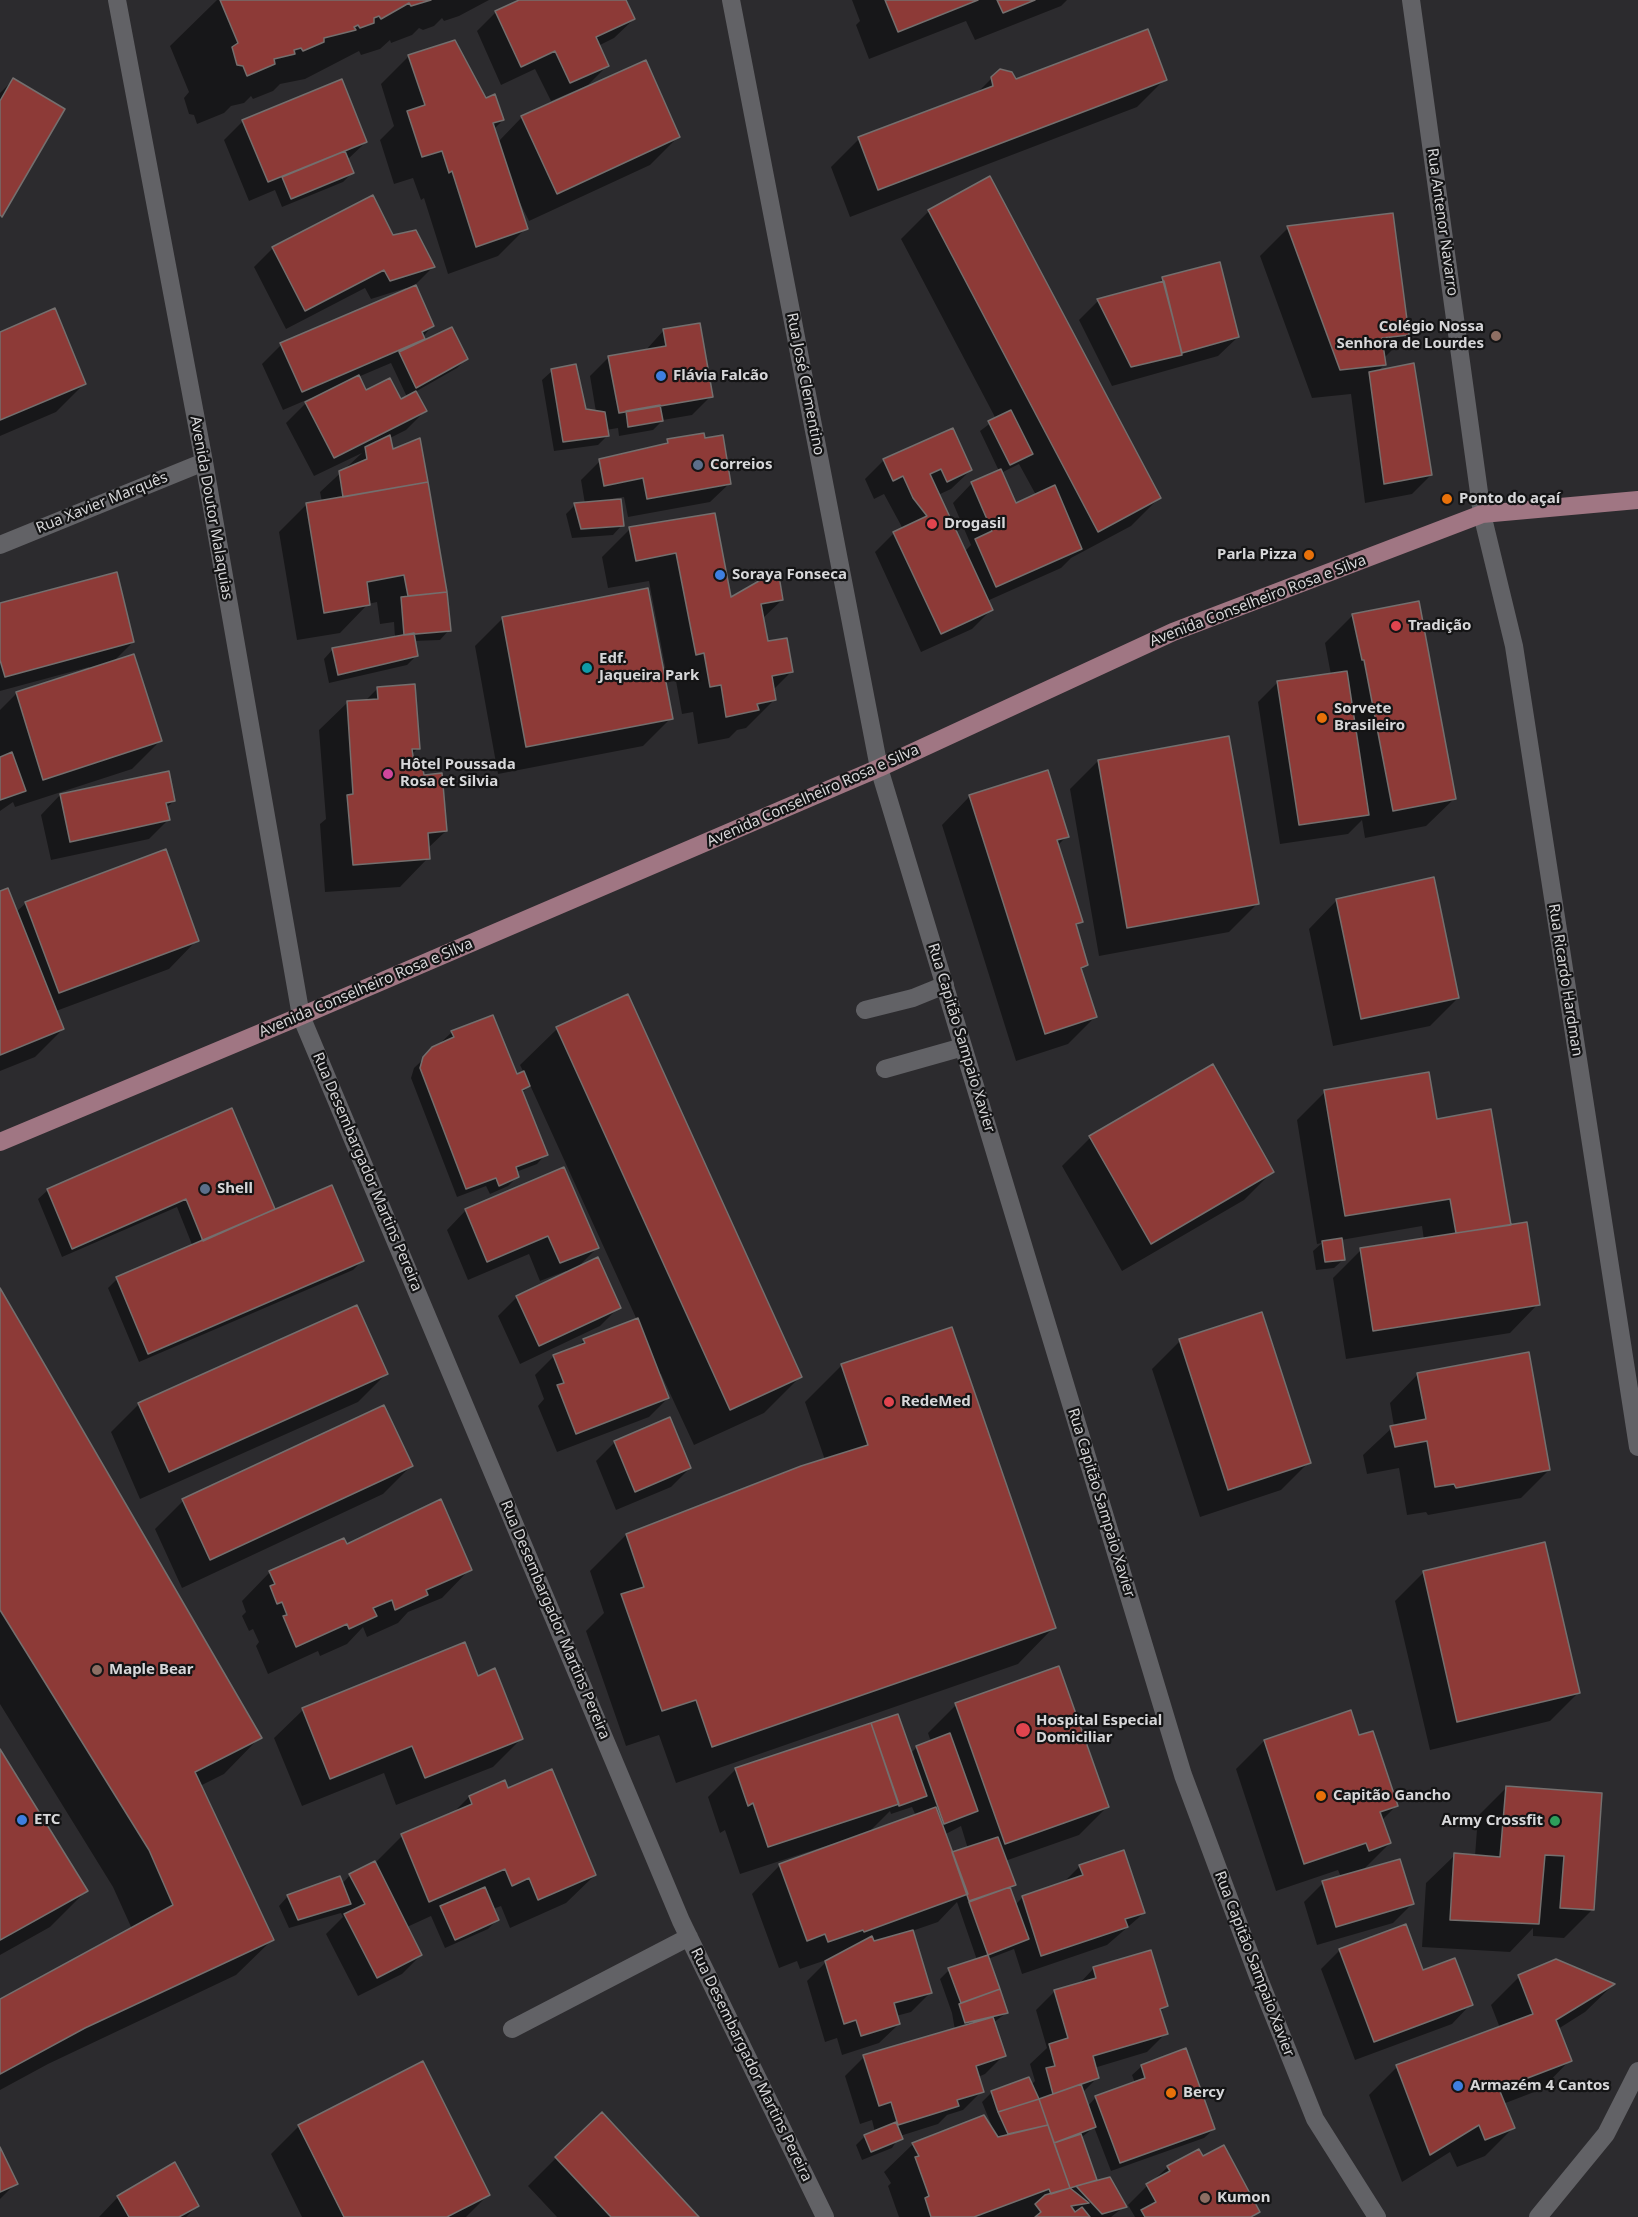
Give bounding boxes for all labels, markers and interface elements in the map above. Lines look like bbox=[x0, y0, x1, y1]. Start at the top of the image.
street label: Rua Antenor Navarro bbox=[1423, 147, 1461, 297]
street label: Rua José Clementino bbox=[782, 311, 828, 457]
place label: Colégio Nossa Senhora de Lourdes bbox=[1336, 318, 1484, 353]
marker: Colégio Nossa Senhora de Lourdes bbox=[1489, 329, 1503, 343]
place label: Flávia Falcão bbox=[673, 367, 768, 385]
marker: Flávia Falcão bbox=[654, 369, 668, 383]
street label: Avenida Doutor Malaquias bbox=[186, 415, 236, 601]
place label: Correios bbox=[710, 456, 772, 474]
marker: Correios bbox=[691, 458, 705, 472]
street label: Rua Xavier Marquês bbox=[34, 468, 170, 538]
place label: Ponto do açaí bbox=[1459, 490, 1560, 508]
marker: Ponto do açaí bbox=[1440, 492, 1454, 506]
place label: Drogasil bbox=[944, 515, 1006, 533]
marker: Drogasil bbox=[925, 517, 939, 531]
place label: Parla Pizza bbox=[1217, 546, 1297, 564]
marker: Parla Pizza bbox=[1302, 548, 1316, 562]
street label: Avenida Conselheiro Rosa e Silva bbox=[1147, 551, 1369, 651]
place label: Soraya Fonseca bbox=[732, 566, 847, 584]
marker: Soraya Fonseca bbox=[713, 568, 727, 582]
place label: Tradição bbox=[1408, 617, 1471, 635]
marker: Tradição bbox=[1389, 619, 1403, 633]
place label: Edf. Jaqueira Park bbox=[599, 650, 699, 685]
marker: Edf. Jaqueira Park bbox=[580, 661, 594, 675]
place label: Sorvete Brasileiro bbox=[1334, 700, 1405, 735]
marker: Sorvete Brasileiro bbox=[1315, 711, 1329, 725]
street label: Avenida Conselheiro Rosa e Silva bbox=[704, 741, 922, 851]
place label: Hôtel Poussada Rosa et Silvia bbox=[400, 756, 516, 791]
marker: Hôtel Poussada Rosa et Silvia bbox=[381, 767, 395, 781]
street label: Rua Ricardo Hardman bbox=[1544, 902, 1586, 1058]
street label: Avenida Conselheiro Rosa e Silva bbox=[256, 935, 476, 1041]
street label: Rua Capitão Sampaio Xavier bbox=[924, 941, 998, 1135]
street label: Rua Desembargador Martins Pereira bbox=[308, 1050, 426, 1294]
place label: Shell bbox=[217, 1180, 253, 1198]
marker: Shell bbox=[198, 1182, 212, 1196]
place label: RedeMed bbox=[901, 1393, 971, 1411]
marker: RedeMed bbox=[882, 1395, 896, 1409]
street label: Rua Capitão Sampaio Xavier bbox=[1064, 1406, 1138, 1600]
street label: Rua Desembargador Martins Pereira bbox=[496, 1498, 614, 1742]
place label: Maple Bear bbox=[109, 1661, 194, 1679]
marker: Maple Bear bbox=[90, 1663, 104, 1677]
place label: Hospital Especial Domiciliar bbox=[1036, 1712, 1162, 1747]
marker: Hospital Especial Domiciliar bbox=[1014, 1721, 1032, 1739]
place label: Capitão Gancho bbox=[1333, 1787, 1451, 1805]
marker: Capitão Gancho bbox=[1314, 1789, 1328, 1803]
place label: ETC bbox=[34, 1811, 60, 1829]
place label: Army Crossfit bbox=[1442, 1812, 1543, 1830]
marker: ETC bbox=[15, 1813, 29, 1827]
marker: Army Crossfit bbox=[1548, 1814, 1562, 1828]
street label: Rua Capitão Sampaio Xavier bbox=[1210, 1869, 1298, 2059]
street label: Rua Desembargador Martins Pereira bbox=[686, 1945, 816, 2185]
place label: Armazém 4 Cantos bbox=[1470, 2077, 1610, 2095]
marker: Armazém 4 Cantos bbox=[1451, 2079, 1465, 2093]
place label: Bercy bbox=[1183, 2084, 1225, 2102]
marker: Bercy bbox=[1164, 2086, 1178, 2100]
place label: Kumon bbox=[1217, 2189, 1270, 2207]
marker: Kumon bbox=[1198, 2191, 1212, 2205]

